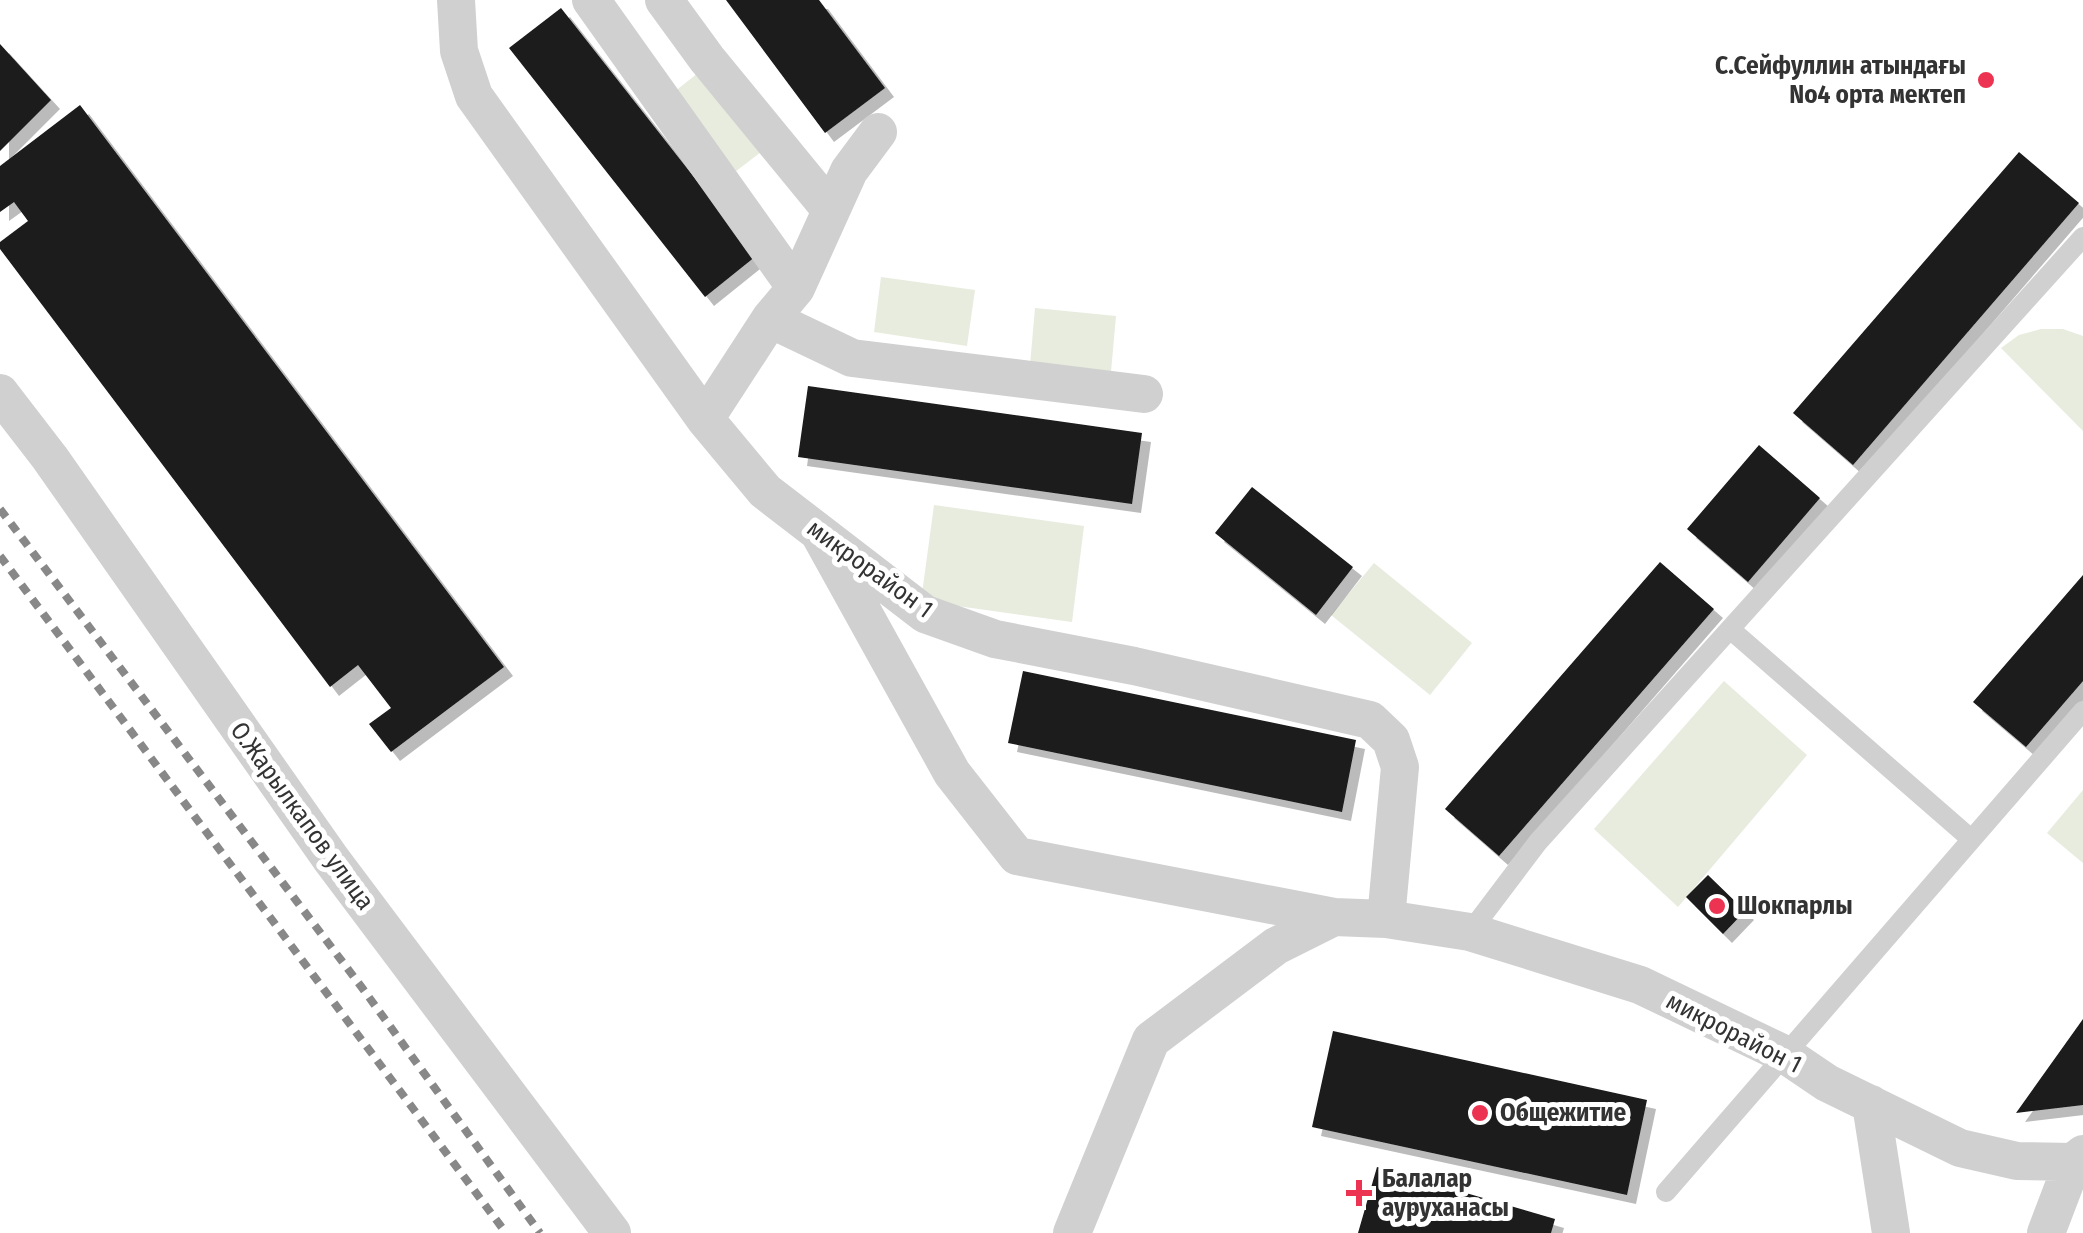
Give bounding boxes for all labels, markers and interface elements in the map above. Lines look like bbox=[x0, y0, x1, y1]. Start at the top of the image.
place label: С.Сейфуллин атындағы No4 орта мектеп bbox=[1715, 51, 1966, 110]
marker: С.Сейфуллин атындағы No4 орта мектеп bbox=[1975, 69, 1997, 91]
street label: микрорайон 1 bbox=[801, 513, 939, 625]
street label: О.Жарылкапов улица bbox=[224, 716, 380, 916]
place label: Шокпарлы bbox=[1737, 891, 1853, 921]
marker: Шокпарлы bbox=[1706, 895, 1728, 917]
street label: микрорайон 1 bbox=[1661, 986, 1807, 1080]
place label: Общежитие bbox=[1500, 1098, 1627, 1128]
marker: Общежитие bbox=[1469, 1102, 1491, 1124]
place label: Балалар ауруханасы bbox=[1382, 1164, 1509, 1223]
marker: Балалар ауруханасы bbox=[1346, 1180, 1372, 1206]

